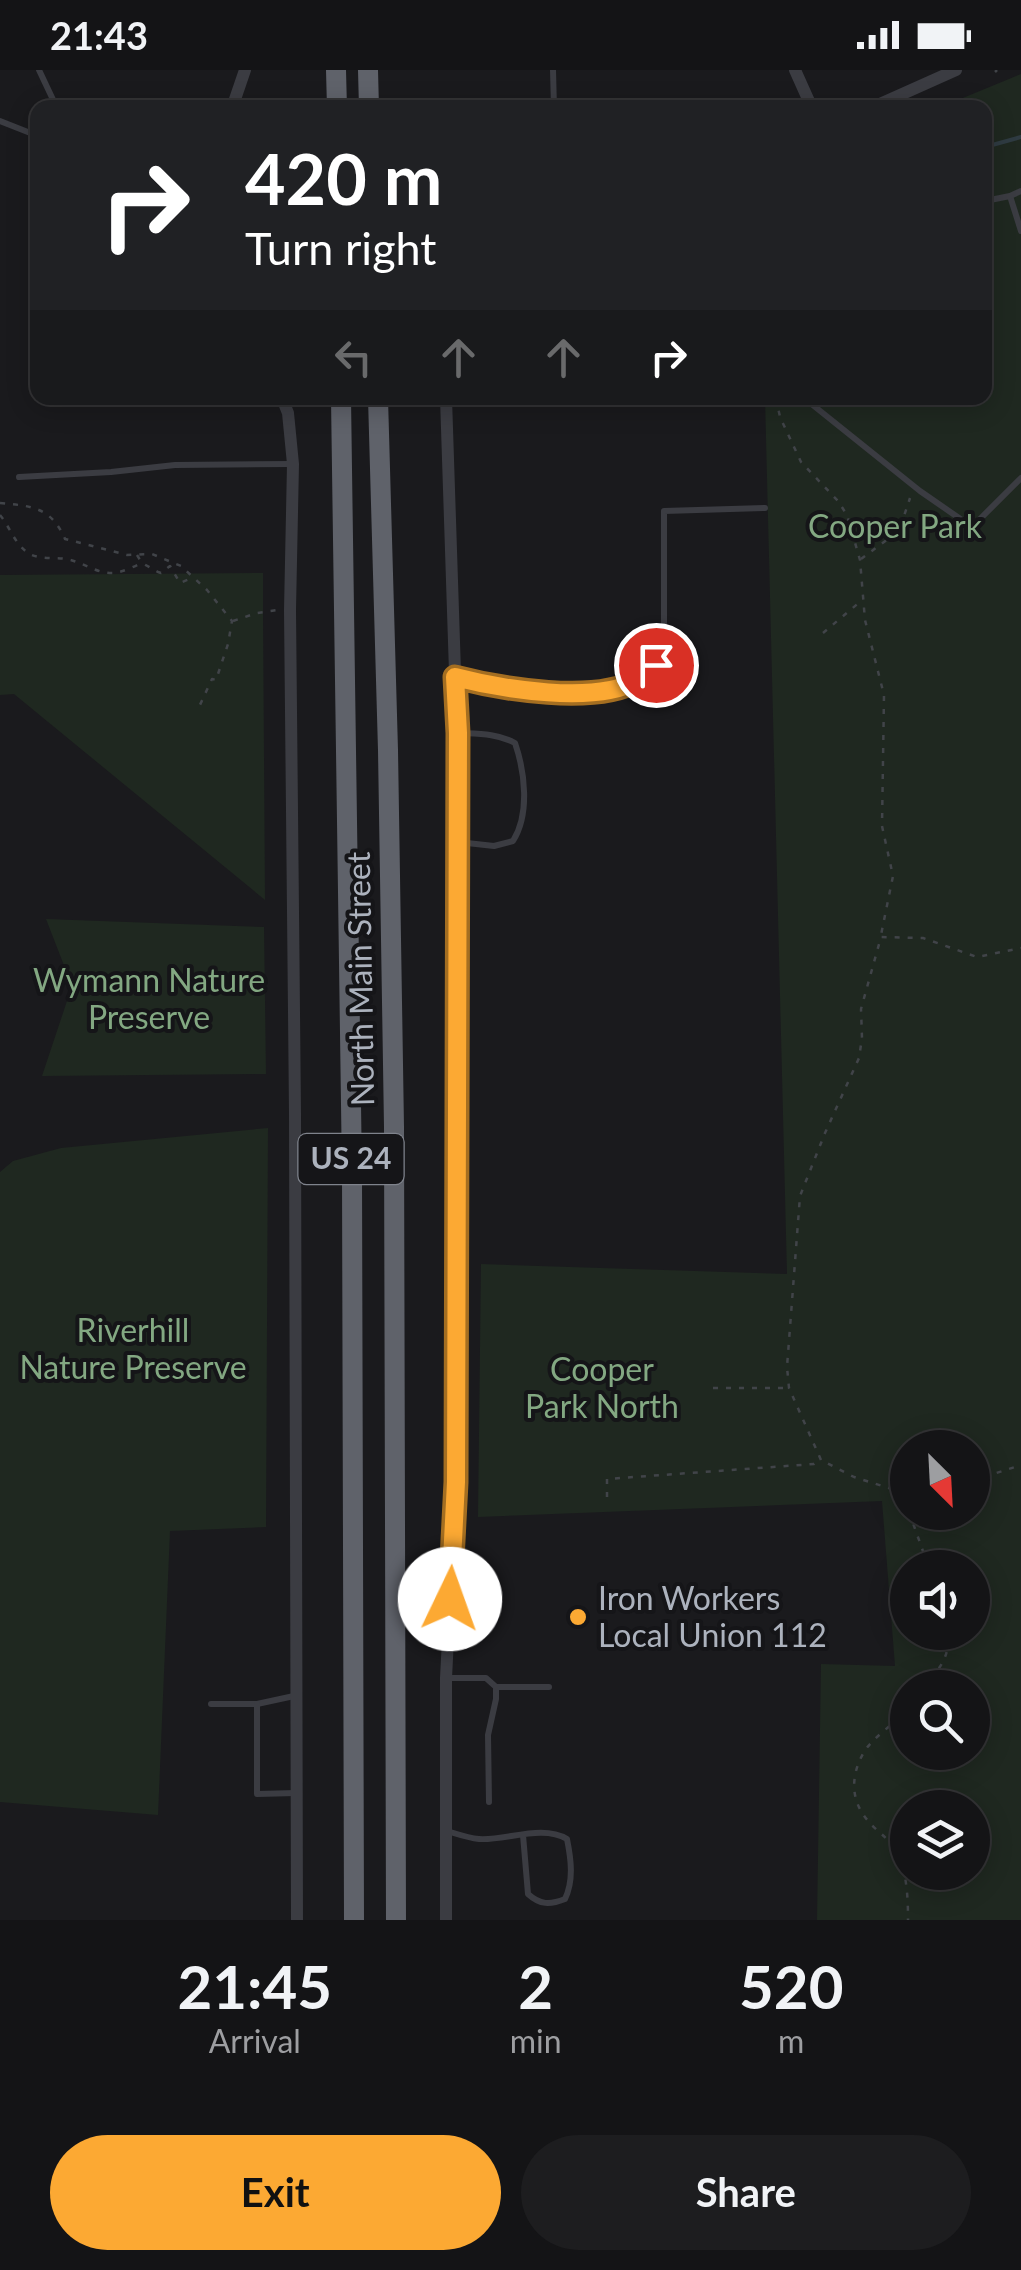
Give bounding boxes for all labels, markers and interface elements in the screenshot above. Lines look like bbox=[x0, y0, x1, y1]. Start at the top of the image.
text: 21:43 bbox=[50, 12, 148, 58]
text: 420 m bbox=[245, 136, 442, 220]
icon: right bbox=[80, 140, 210, 270]
text: Turn right bbox=[245, 221, 436, 275]
icon: left bbox=[326, 330, 381, 385]
icon: ahead bbox=[431, 330, 486, 385]
icon: ahead bbox=[536, 330, 591, 385]
icon: right bbox=[641, 330, 696, 385]
park label: Cooper Park bbox=[808, 506, 983, 545]
pin bbox=[614, 623, 699, 708]
icon: arrive bbox=[629, 638, 684, 693]
street label: North Main Street bbox=[338, 851, 381, 1107]
park label: Wymann Nature Preserve bbox=[33, 960, 265, 1036]
road number: US 24 bbox=[298, 1134, 404, 1184]
park label: Riverhill Nature Preserve bbox=[19, 1310, 247, 1386]
park label: Cooper Park North bbox=[525, 1349, 679, 1425]
north arrow bbox=[890, 1430, 990, 1530]
map controls bbox=[890, 1430, 990, 1890]
position arrow bbox=[398, 1547, 502, 1651]
button: sound bbox=[890, 1550, 990, 1650]
place label: Iron Workers Local Union 112 bbox=[598, 1578, 827, 1654]
marker: Iron Workers Local Union 112 bbox=[567, 1606, 589, 1628]
button: search bbox=[890, 1670, 990, 1770]
button: layers bbox=[890, 1790, 990, 1890]
text: 21:45 bbox=[178, 1950, 332, 2022]
text: 2 bbox=[518, 1950, 553, 2022]
text: 520 bbox=[739, 1950, 843, 2022]
text: Arrival bbox=[209, 2021, 301, 2060]
text: min bbox=[510, 2021, 562, 2060]
text: m bbox=[778, 2021, 804, 2060]
button: Exit bbox=[50, 2135, 501, 2250]
button: Share bbox=[521, 2135, 971, 2250]

